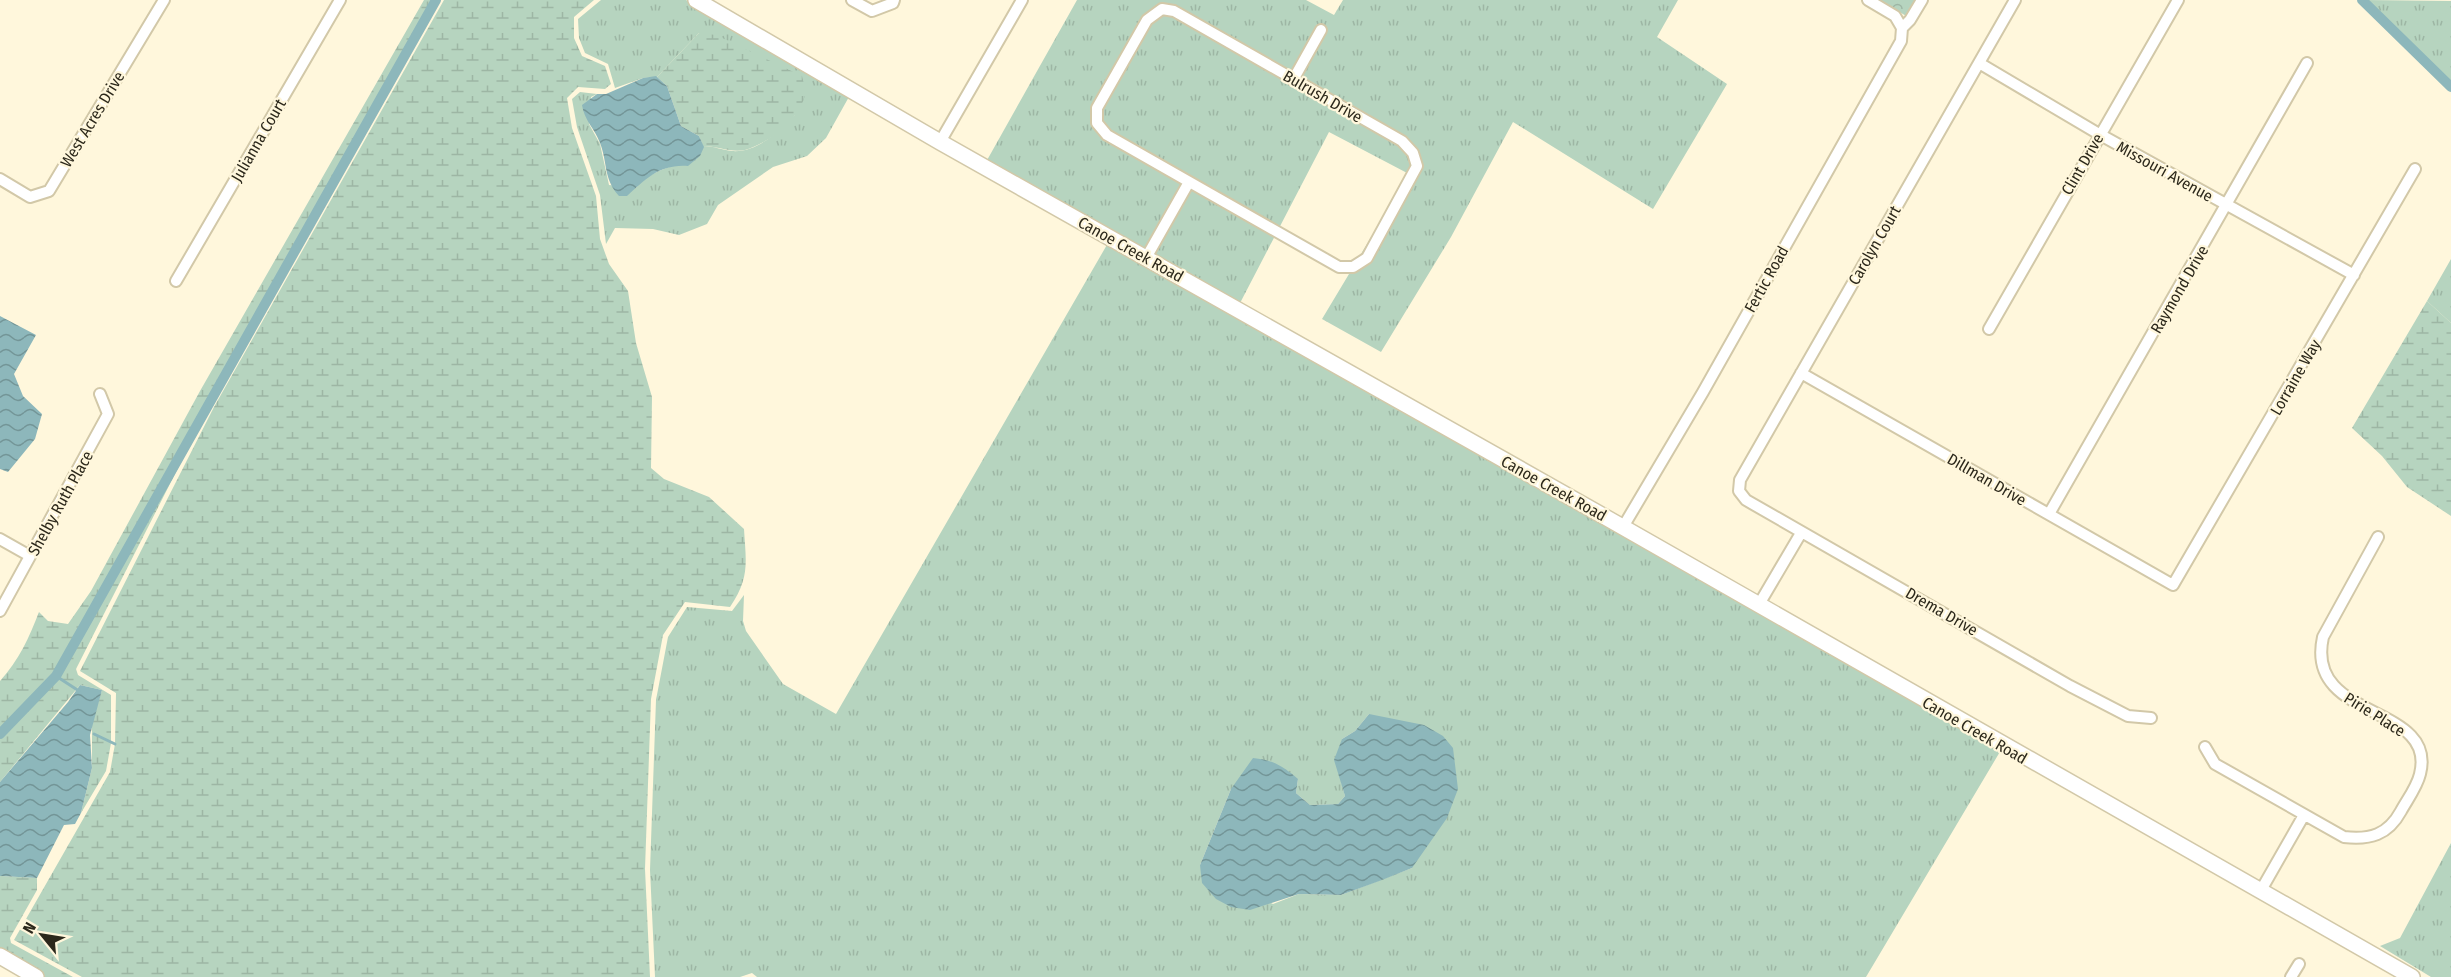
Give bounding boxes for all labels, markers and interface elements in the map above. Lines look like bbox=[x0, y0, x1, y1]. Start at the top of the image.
street label: Bulrush Drive bbox=[1280, 66, 1366, 127]
street label: West Acres Drive bbox=[56, 68, 129, 171]
street label: Julianna Court bbox=[227, 95, 290, 185]
street label: Clint Drive bbox=[2057, 130, 2108, 198]
street label: Missouri Avenue bbox=[2113, 137, 2216, 206]
street label: Carolyn Court bbox=[1844, 202, 1905, 288]
street label: Canoe Creek Road bbox=[1075, 213, 1187, 286]
street label: Raymond Drive bbox=[2147, 242, 2212, 337]
street label: Fertic Road bbox=[1740, 243, 1792, 316]
street label: Lorraine Way bbox=[2266, 335, 2325, 418]
street label: Shelby Ruth Place bbox=[24, 447, 97, 559]
street label: Dillman Drive bbox=[1944, 449, 2030, 510]
street label: Canoe Creek Road bbox=[1498, 452, 1610, 525]
street label: Drema Drive bbox=[1902, 583, 1981, 640]
street label: Pirie Place bbox=[2341, 688, 2409, 741]
street label: Canoe Creek Road bbox=[1919, 693, 2030, 768]
north arrow bbox=[12, 905, 72, 965]
text: N bbox=[19, 919, 40, 937]

